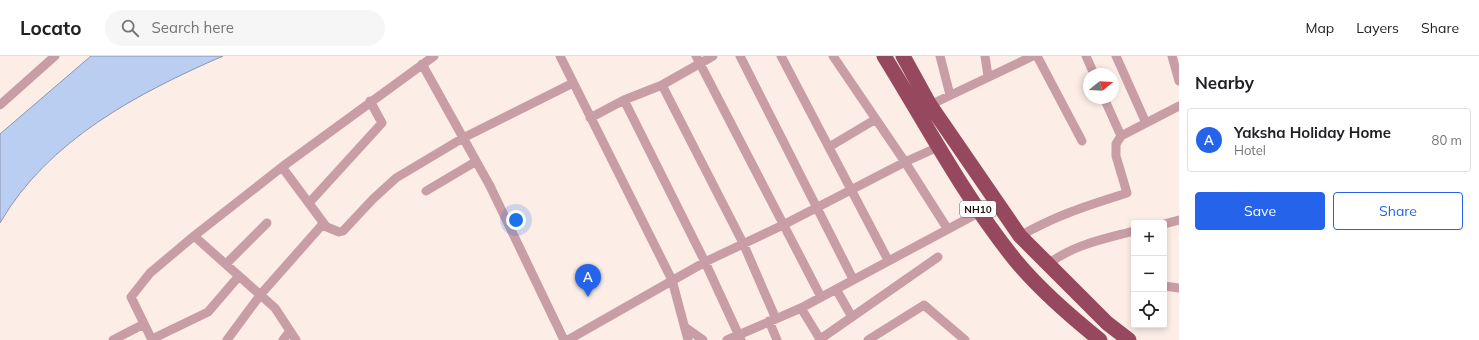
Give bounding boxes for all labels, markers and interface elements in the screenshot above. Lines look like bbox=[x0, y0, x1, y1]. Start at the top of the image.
search box bbox=[105, 10, 385, 46]
text: Locato bbox=[20, 16, 81, 40]
icon: search bbox=[119, 17, 141, 39]
text: Search here bbox=[151, 18, 234, 37]
text: Map bbox=[1305, 19, 1334, 37]
text: Layers bbox=[1356, 19, 1399, 37]
text: Share bbox=[1421, 19, 1459, 37]
north arrow bbox=[1083, 68, 1119, 104]
text: Nearby bbox=[1195, 72, 1254, 93]
text: Yaksha Holiday Home bbox=[1234, 123, 1391, 142]
text: A bbox=[1204, 132, 1214, 148]
text: 80 m bbox=[1432, 132, 1462, 148]
text: Hotel bbox=[1234, 142, 1266, 158]
button: Save bbox=[1195, 192, 1325, 230]
button: Share bbox=[1333, 192, 1463, 230]
road number: NH10 bbox=[960, 201, 996, 217]
your location bbox=[506, 210, 526, 230]
map controls bbox=[1131, 220, 1167, 328]
button: + bbox=[1131, 220, 1167, 256]
button: − bbox=[1131, 256, 1167, 292]
pin: A bbox=[575, 264, 601, 297]
button: locate bbox=[1131, 292, 1167, 328]

